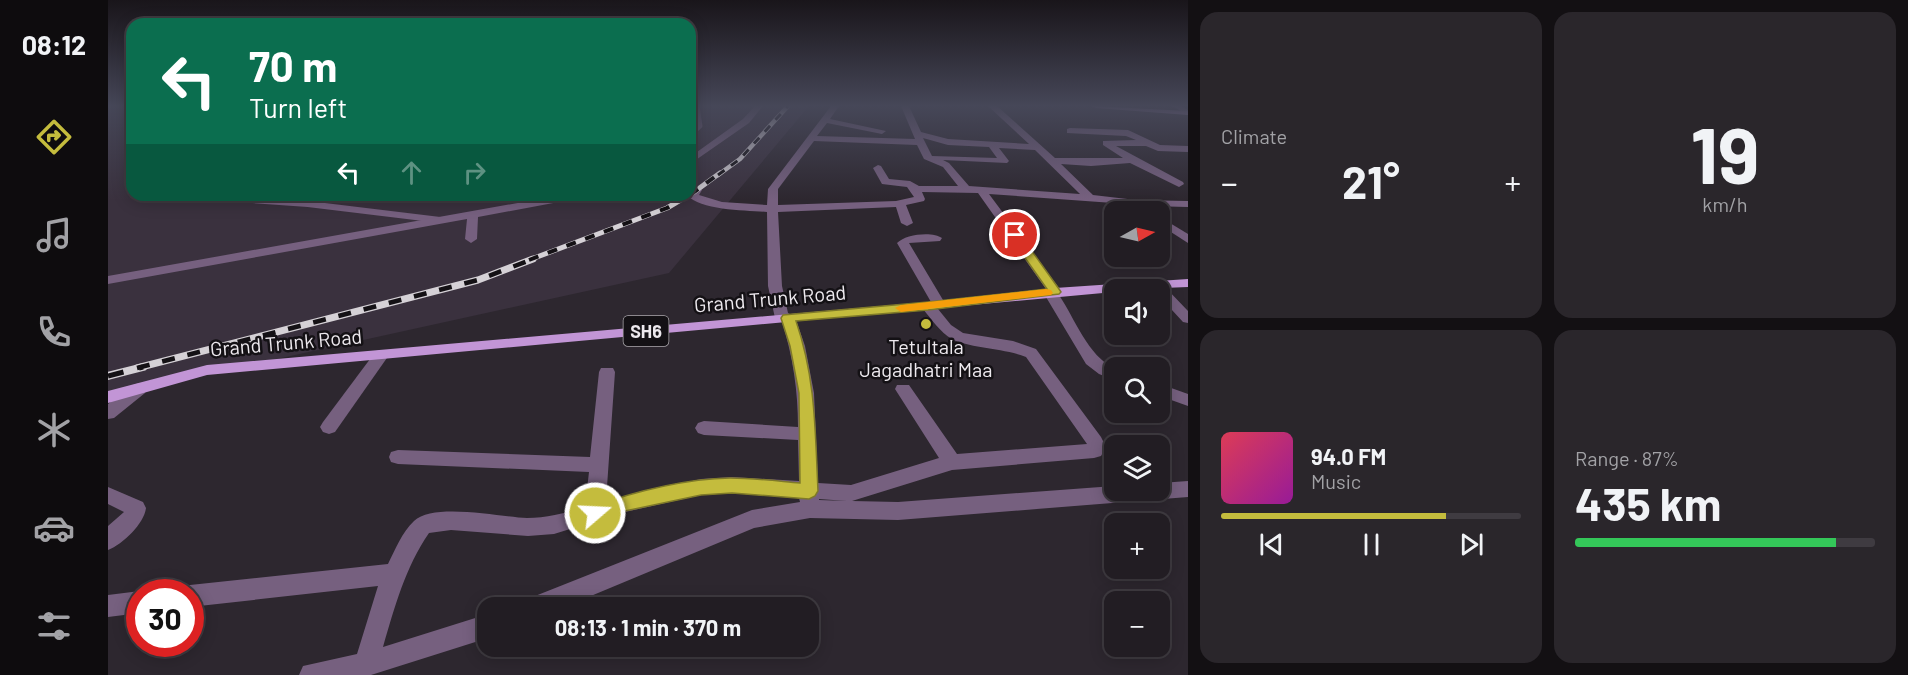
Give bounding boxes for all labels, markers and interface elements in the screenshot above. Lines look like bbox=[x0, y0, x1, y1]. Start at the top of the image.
text: 08:12 bbox=[22, 28, 86, 60]
text: 70 m bbox=[249, 40, 337, 90]
icon: left bbox=[150, 42, 228, 120]
text: Turn left bbox=[249, 91, 347, 123]
text: 19 bbox=[1690, 106, 1760, 200]
icon: directions bbox=[33, 116, 75, 158]
text: Climate bbox=[1221, 124, 1287, 148]
text: 21° bbox=[1342, 154, 1400, 208]
icon: left bbox=[332, 156, 365, 189]
icon: ahead bbox=[395, 156, 428, 189]
icon: right bbox=[458, 156, 491, 189]
text: − bbox=[1221, 162, 1238, 202]
text: + bbox=[1505, 162, 1521, 202]
text: km/h bbox=[1702, 192, 1748, 216]
north arrow bbox=[1104, 201, 1170, 267]
map controls bbox=[1104, 201, 1170, 657]
pin bbox=[989, 209, 1040, 260]
icon: music bbox=[33, 214, 75, 256]
icon: arrive bbox=[998, 218, 1031, 251]
street label: Grand Trunk Road bbox=[693, 279, 847, 317]
button: sound bbox=[1104, 279, 1170, 345]
icon: phone bbox=[33, 311, 75, 353]
road number: SH6 bbox=[624, 316, 668, 346]
marker: Tetultala Jagadhatri Maa bbox=[919, 317, 933, 331]
street label: Grand Trunk Road bbox=[209, 323, 363, 361]
place label: Tetultala Jagadhatri Maa bbox=[860, 334, 992, 381]
button: search bbox=[1104, 357, 1170, 423]
icon: climate bbox=[33, 409, 75, 451]
button: layers bbox=[1104, 435, 1170, 501]
text: 94.0 FM bbox=[1311, 443, 1386, 469]
text: Range · 87% bbox=[1575, 446, 1679, 470]
text: Music bbox=[1311, 469, 1361, 493]
text: 435 km bbox=[1575, 476, 1721, 530]
position arrow bbox=[563, 481, 627, 545]
icon: car bbox=[33, 507, 75, 549]
button: + bbox=[1104, 513, 1170, 579]
icon: previous bbox=[1255, 528, 1288, 561]
icon: pause bbox=[1355, 528, 1388, 561]
icon: next bbox=[1455, 528, 1488, 561]
speed limit sign: 30 bbox=[126, 579, 204, 657]
button: − bbox=[1104, 591, 1170, 657]
icon: filters bbox=[33, 605, 75, 647]
text: 08:13 · 1 min · 370 m bbox=[555, 614, 741, 640]

